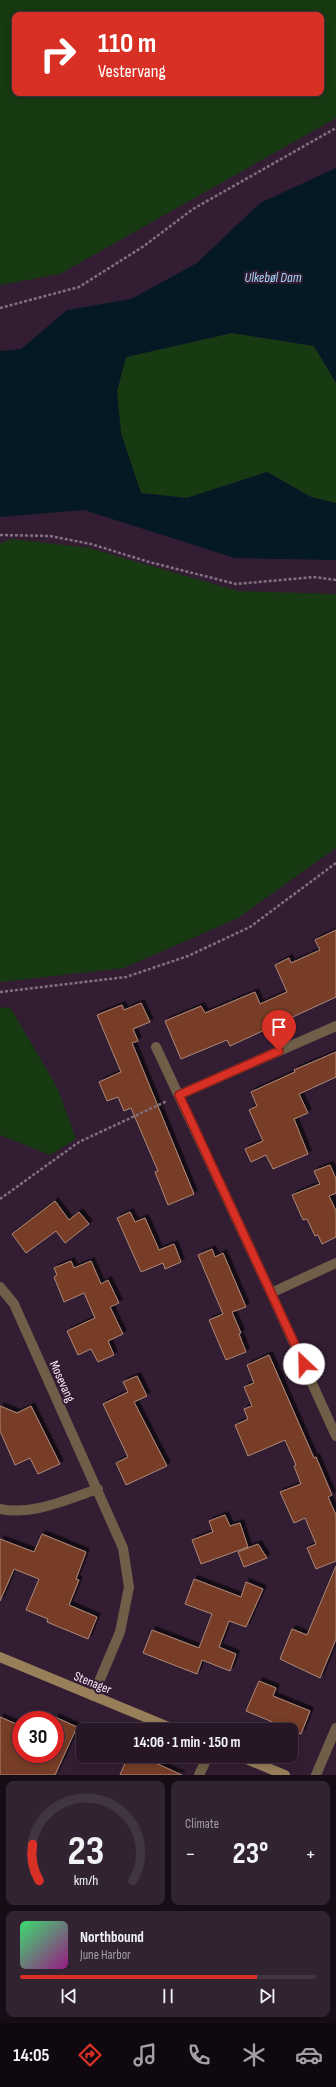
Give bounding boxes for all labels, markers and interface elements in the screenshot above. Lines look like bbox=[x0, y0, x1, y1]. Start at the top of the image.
text: 110 m bbox=[98, 27, 156, 60]
icon: right bbox=[32, 28, 84, 80]
text: Vestervang bbox=[98, 61, 166, 82]
water label: Ulkebøl Dam bbox=[244, 269, 302, 286]
pin bbox=[262, 1010, 296, 1051]
icon: arrive bbox=[268, 1016, 290, 1038]
position arrow bbox=[283, 1343, 325, 1385]
street label: Mosevang bbox=[46, 1358, 78, 1405]
street label: Stenager bbox=[71, 1668, 114, 1698]
speed limit sign: 30 bbox=[12, 1711, 64, 1763]
text: 14:06 · 1 min · 150 m bbox=[134, 1733, 240, 1752]
text: Climate bbox=[185, 1816, 219, 1832]
text: 23 bbox=[67, 1827, 104, 1876]
text: 23° bbox=[232, 1836, 269, 1872]
text: − bbox=[185, 1841, 196, 1868]
text: + bbox=[305, 1841, 316, 1868]
text: km/h bbox=[73, 1872, 98, 1889]
text: Northbound bbox=[80, 1928, 144, 1947]
text: June Harbor bbox=[80, 1947, 131, 1963]
icon: previous bbox=[58, 1985, 80, 2007]
icon: pause bbox=[157, 1985, 179, 2007]
icon: next bbox=[256, 1985, 278, 2007]
icon: directions bbox=[76, 2041, 104, 2069]
icon: music bbox=[131, 2041, 159, 2069]
icon: phone bbox=[185, 2041, 213, 2069]
icon: climate bbox=[240, 2041, 268, 2069]
icon: car bbox=[295, 2041, 323, 2069]
text: 14:05 bbox=[13, 2045, 49, 2066]

